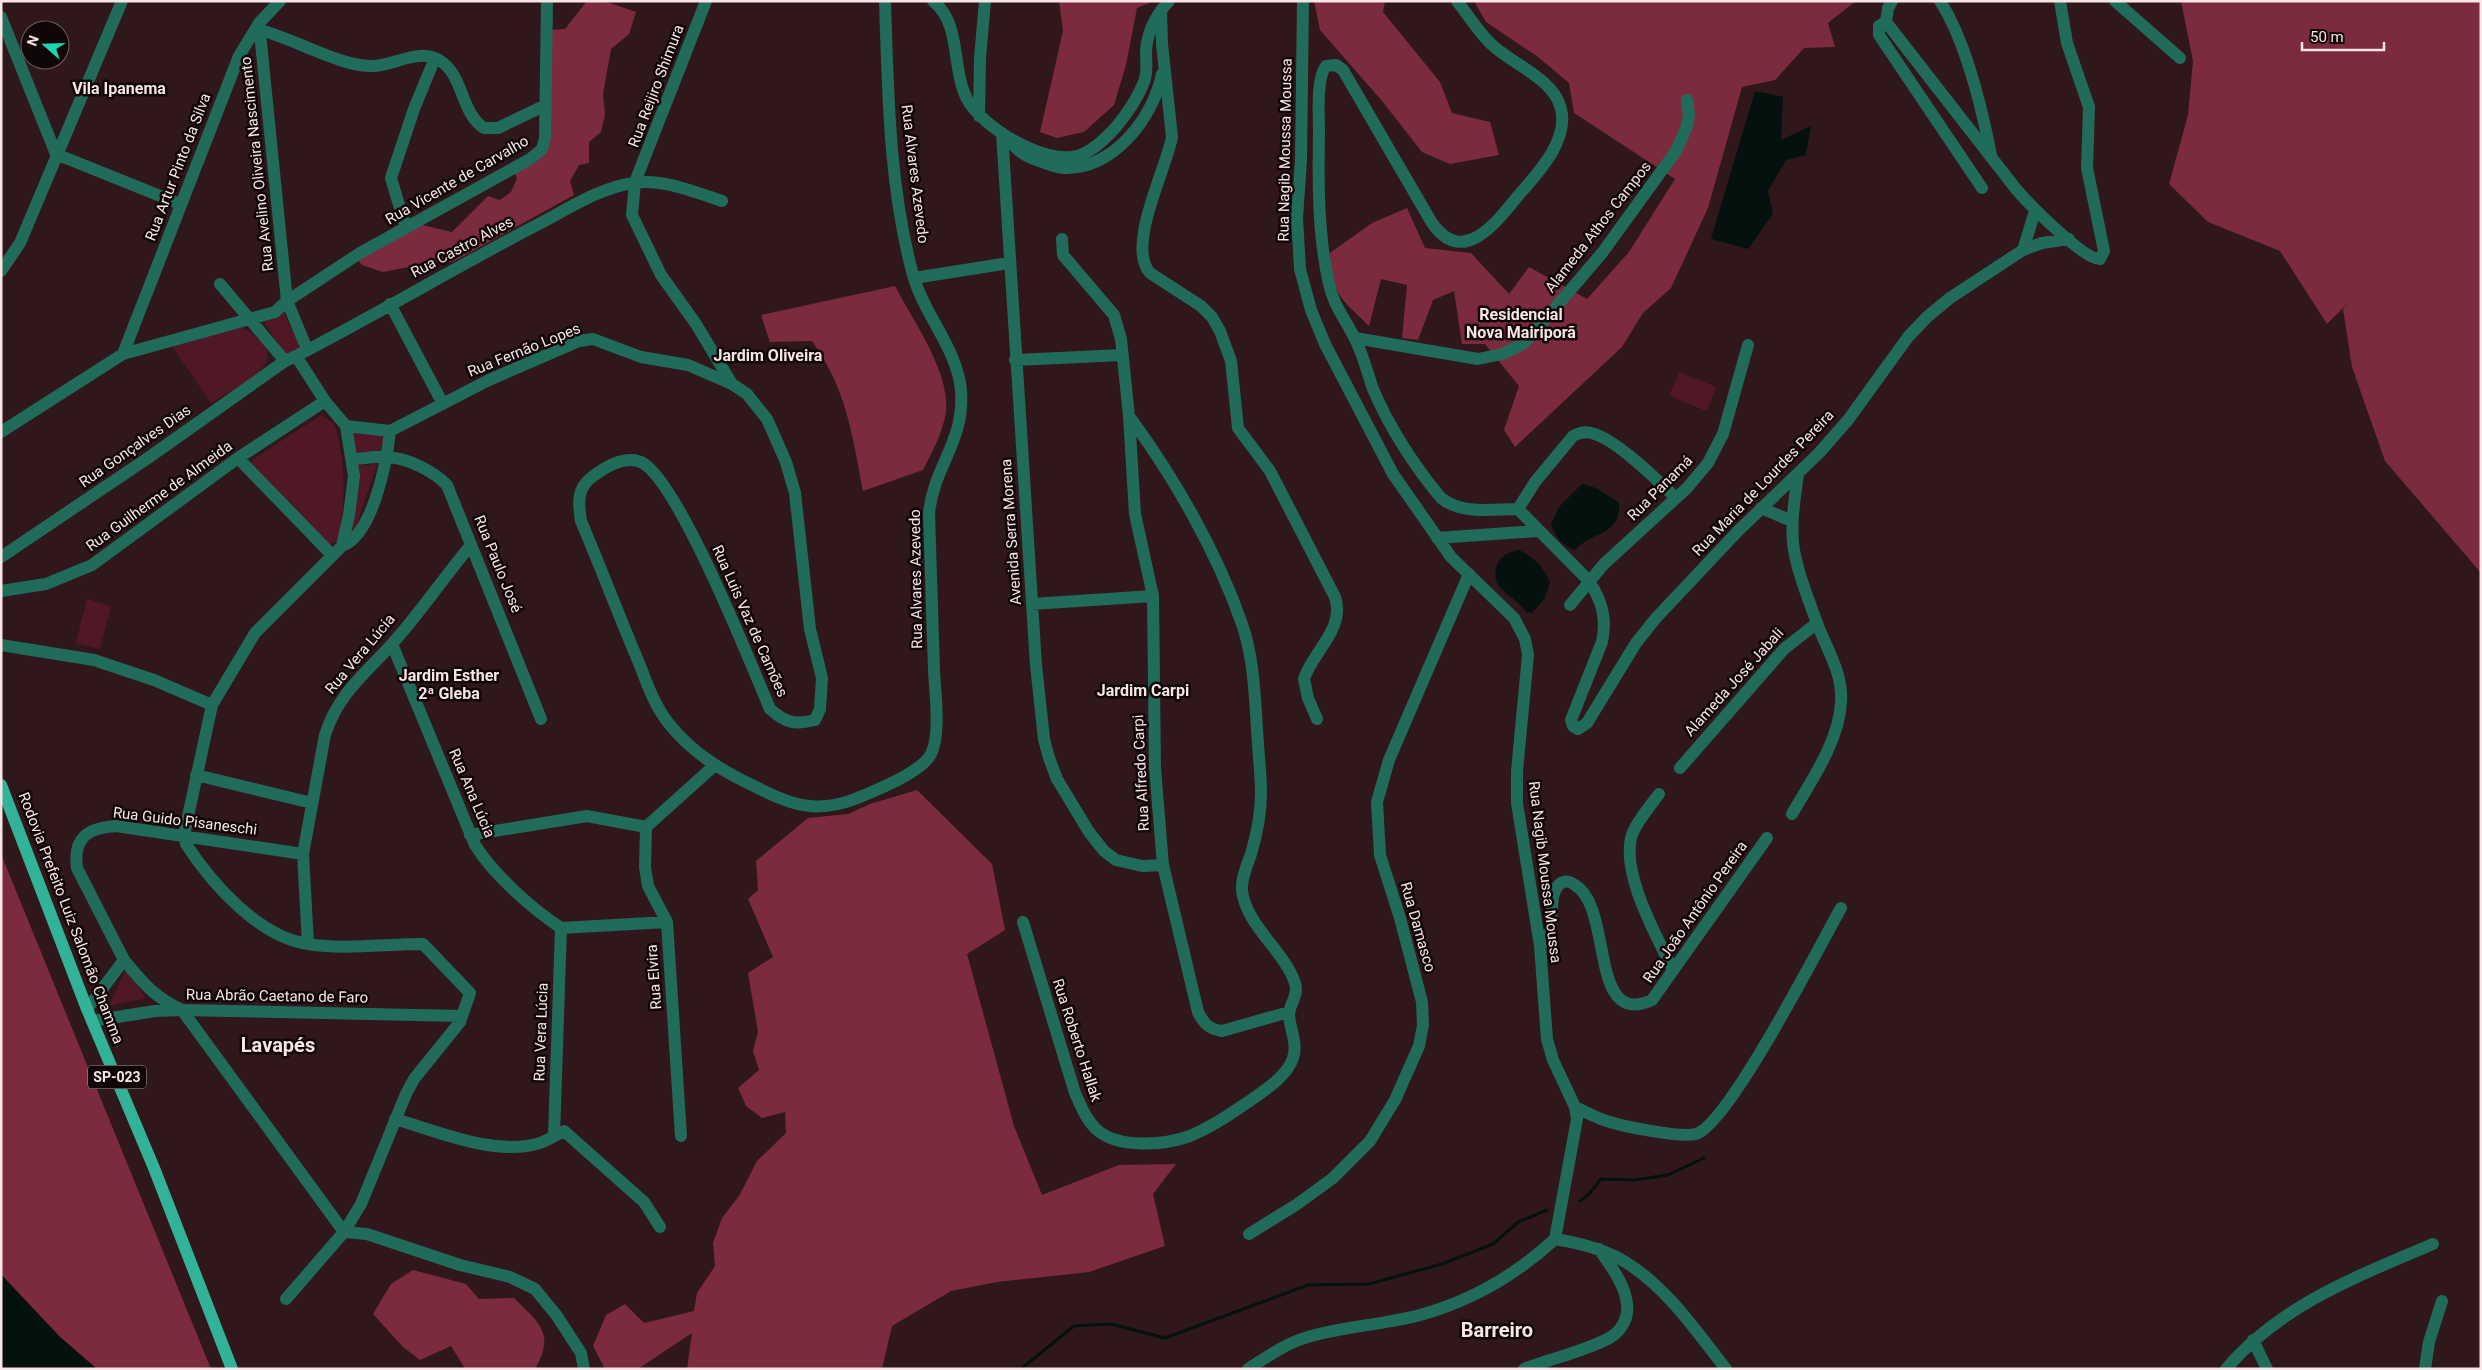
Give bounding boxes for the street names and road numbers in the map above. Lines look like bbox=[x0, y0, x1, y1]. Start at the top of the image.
street label: Rua Reijiro Shimura bbox=[624, 22, 688, 150]
street label: Rua Avelino Oliveira Nascimento bbox=[237, 56, 277, 272]
street label: Rua Nagib Moussa Moussa bbox=[1274, 58, 1296, 242]
street label: Rua Artur Pinto da Silva bbox=[141, 91, 215, 243]
street label: Rua Alvares Azevedo bbox=[898, 104, 932, 244]
street label: Rua Vicente de Carvalho bbox=[382, 132, 532, 228]
street label: Alameda Athos Campos bbox=[1541, 158, 1655, 296]
street label: Rua Castro Alves bbox=[408, 212, 516, 282]
street label: Rua Fernão Lopes bbox=[465, 319, 583, 381]
street label: Rua Gonçalves Dias bbox=[76, 401, 194, 491]
street label: Rua Maria de Lourdes Pereira bbox=[1688, 406, 1838, 560]
street label: Rua Guilherme de Almeida bbox=[82, 437, 236, 555]
street label: Rua Panamá bbox=[1624, 452, 1696, 524]
street label: Avenida Serra Morena bbox=[997, 458, 1025, 606]
street label: Rua Alvares Azevedo bbox=[906, 509, 926, 649]
street label: Rua Paulo José bbox=[470, 513, 526, 615]
street label: Rua Luis Vaz de Camões bbox=[708, 542, 792, 700]
street label: Rua Vera Lúcia bbox=[321, 610, 399, 698]
street label: Alameda José Jabali bbox=[1681, 624, 1787, 740]
street label: Rua Alfredo Carpi bbox=[1129, 714, 1153, 832]
street label: Rua Ana Lúcia bbox=[445, 746, 499, 840]
street label: Rua Nagib Moussa Moussa bbox=[1525, 780, 1565, 964]
street label: Rodovia Prefeito Luiz Salomão Chamma bbox=[15, 790, 127, 1046]
street label: Rua Guido Pisaneschi bbox=[112, 803, 258, 839]
street label: Rua João Antônio Pereira bbox=[1639, 838, 1751, 986]
street label: Rua Damasco bbox=[1397, 880, 1439, 974]
street label: Rua Elvira bbox=[643, 944, 665, 1010]
street label: Rua Roberto Hallak bbox=[1049, 976, 1105, 1104]
street label: Rua Vera Lúcia bbox=[530, 982, 552, 1082]
street label: Rua Abrão Caetano de Faro bbox=[186, 985, 368, 1007]
road number: SP-023 bbox=[88, 1066, 146, 1088]

